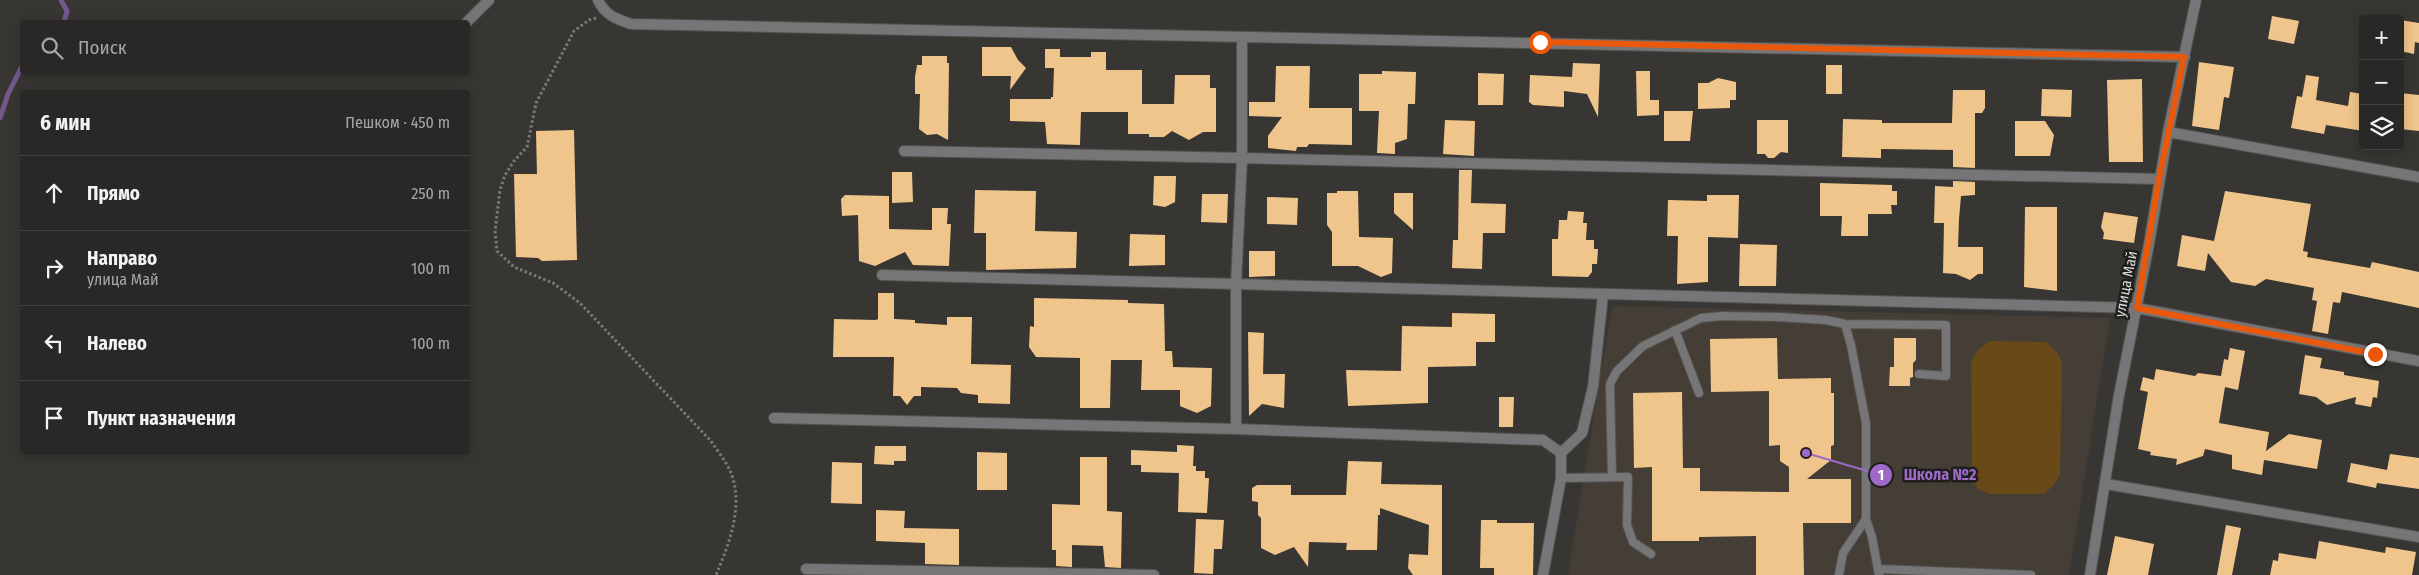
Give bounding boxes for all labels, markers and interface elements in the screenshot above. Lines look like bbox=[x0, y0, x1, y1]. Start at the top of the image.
map controls bbox=[2359, 15, 2404, 150]
button: + bbox=[2359, 15, 2404, 60]
search box bbox=[20, 20, 470, 75]
route start bbox=[1529, 31, 1552, 54]
icon: search bbox=[38, 34, 66, 62]
text: Поиск bbox=[78, 36, 127, 59]
button: − bbox=[2359, 60, 2404, 105]
button: layers bbox=[2359, 105, 2404, 150]
text: 6 мин bbox=[40, 110, 91, 136]
text: Пешком · 450 m bbox=[345, 113, 450, 132]
icon: ahead bbox=[40, 179, 68, 207]
text: Прямо bbox=[87, 182, 140, 205]
text: 250 m bbox=[411, 184, 450, 203]
text: Направо bbox=[87, 247, 157, 270]
street label: улица Май bbox=[2111, 249, 2141, 319]
icon: right bbox=[40, 254, 68, 282]
text: 100 m bbox=[411, 259, 450, 278]
text: улица Май bbox=[87, 270, 159, 289]
icon: left bbox=[40, 329, 68, 357]
text: Налево bbox=[87, 332, 147, 355]
text: 100 m bbox=[411, 334, 450, 353]
route end bbox=[2364, 343, 2387, 366]
icon: arrive bbox=[40, 404, 68, 432]
text: Пункт назначения bbox=[87, 407, 236, 430]
callout: Школа №2 bbox=[1868, 459, 1986, 490]
text: Школа №2 bbox=[1904, 465, 1977, 484]
text: 1 bbox=[1878, 466, 1884, 484]

